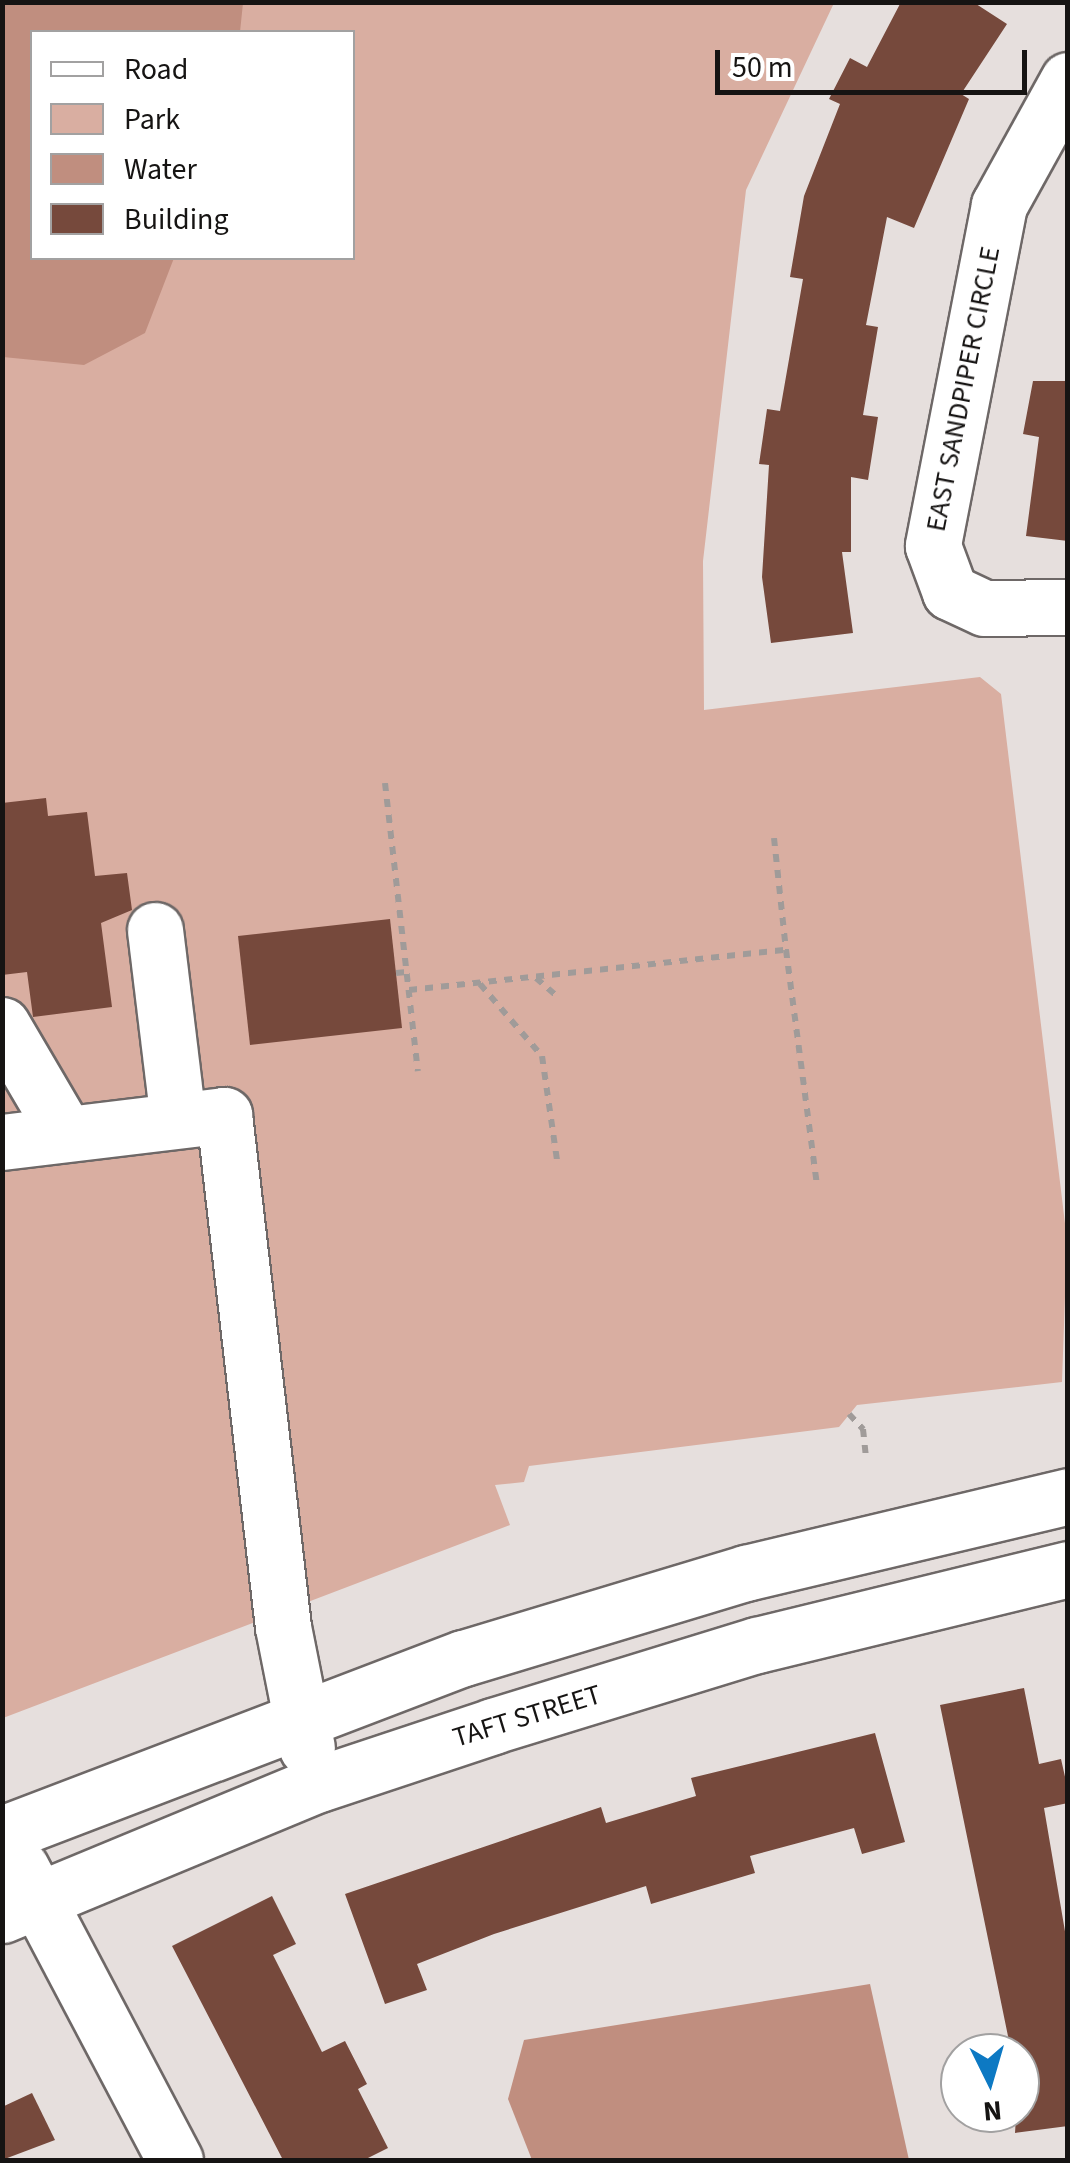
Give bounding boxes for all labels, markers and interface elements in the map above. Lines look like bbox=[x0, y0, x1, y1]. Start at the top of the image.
legend bbox=[30, 30, 355, 260]
scale bar bbox=[720, 30, 1032, 92]
text: 50 m bbox=[732, 46, 793, 89]
text: Road bbox=[124, 48, 188, 91]
text: Park bbox=[124, 98, 180, 141]
text: Water bbox=[124, 148, 197, 191]
text: Building bbox=[124, 198, 229, 241]
street label: EAST SANDPIPER CIRCLE bbox=[919, 244, 1007, 534]
street label: TAFT STREET bbox=[449, 1678, 605, 1754]
north arrow bbox=[940, 2033, 1040, 2133]
text: N bbox=[981, 2090, 1003, 2132]

